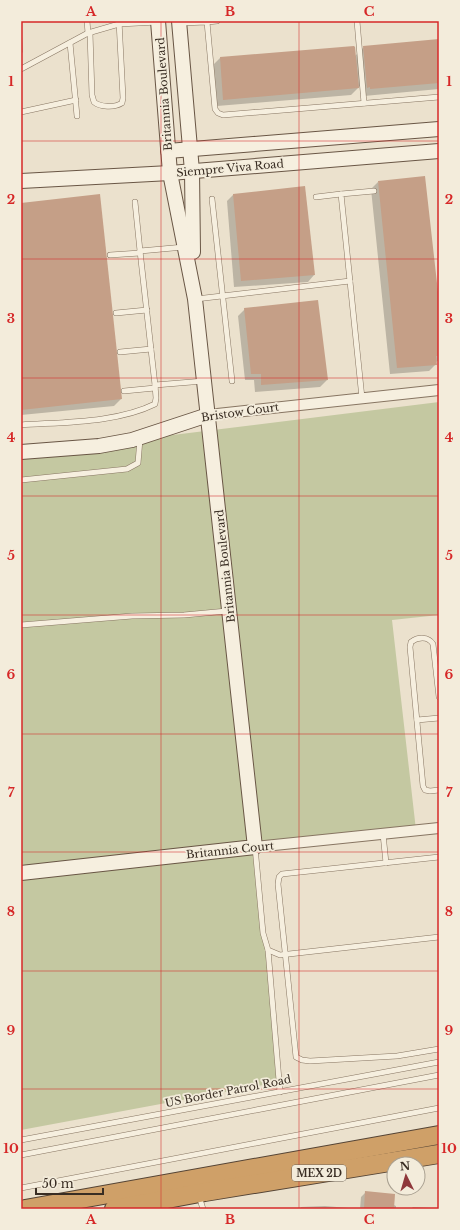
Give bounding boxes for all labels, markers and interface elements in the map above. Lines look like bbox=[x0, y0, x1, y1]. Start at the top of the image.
text: A bbox=[85, 3, 97, 20]
text: B bbox=[225, 3, 235, 20]
text: C bbox=[364, 3, 375, 20]
street label: Britannia Boulevard bbox=[153, 36, 175, 151]
text: 1 bbox=[8, 73, 14, 90]
text: 1 bbox=[446, 73, 452, 90]
street label: Siempre Viva Road bbox=[176, 156, 285, 180]
text: 2 bbox=[7, 191, 15, 208]
text: 2 bbox=[445, 191, 453, 208]
text: 3 bbox=[7, 310, 15, 327]
text: 3 bbox=[445, 310, 453, 327]
street label: Bristow Court bbox=[200, 399, 281, 424]
text: 4 bbox=[7, 429, 16, 446]
text: 4 bbox=[445, 429, 454, 446]
street label: Britannia Boulevard bbox=[212, 508, 238, 623]
text: 5 bbox=[7, 547, 15, 564]
text: 5 bbox=[445, 547, 453, 564]
text: 6 bbox=[7, 666, 16, 683]
text: 6 bbox=[445, 666, 454, 683]
text: 7 bbox=[8, 784, 15, 801]
text: 7 bbox=[446, 784, 453, 801]
street label: Britannia Court bbox=[185, 838, 276, 862]
text: 8 bbox=[7, 903, 15, 920]
text: 8 bbox=[445, 903, 453, 920]
text: 9 bbox=[7, 1022, 16, 1039]
text: 9 bbox=[445, 1022, 454, 1039]
street label: US Border Patrol Road bbox=[164, 1072, 293, 1110]
text: 10 bbox=[3, 1140, 19, 1157]
text: 10 bbox=[441, 1140, 457, 1157]
north arrow bbox=[386, 1156, 426, 1196]
text: N bbox=[399, 1159, 412, 1173]
road number: MEX 2D bbox=[292, 1165, 346, 1181]
scale bar bbox=[36, 1170, 103, 1196]
text: 50 m bbox=[42, 1176, 74, 1191]
text: A bbox=[85, 1211, 97, 1228]
text: B bbox=[225, 1211, 235, 1228]
text: C bbox=[364, 1211, 375, 1228]

